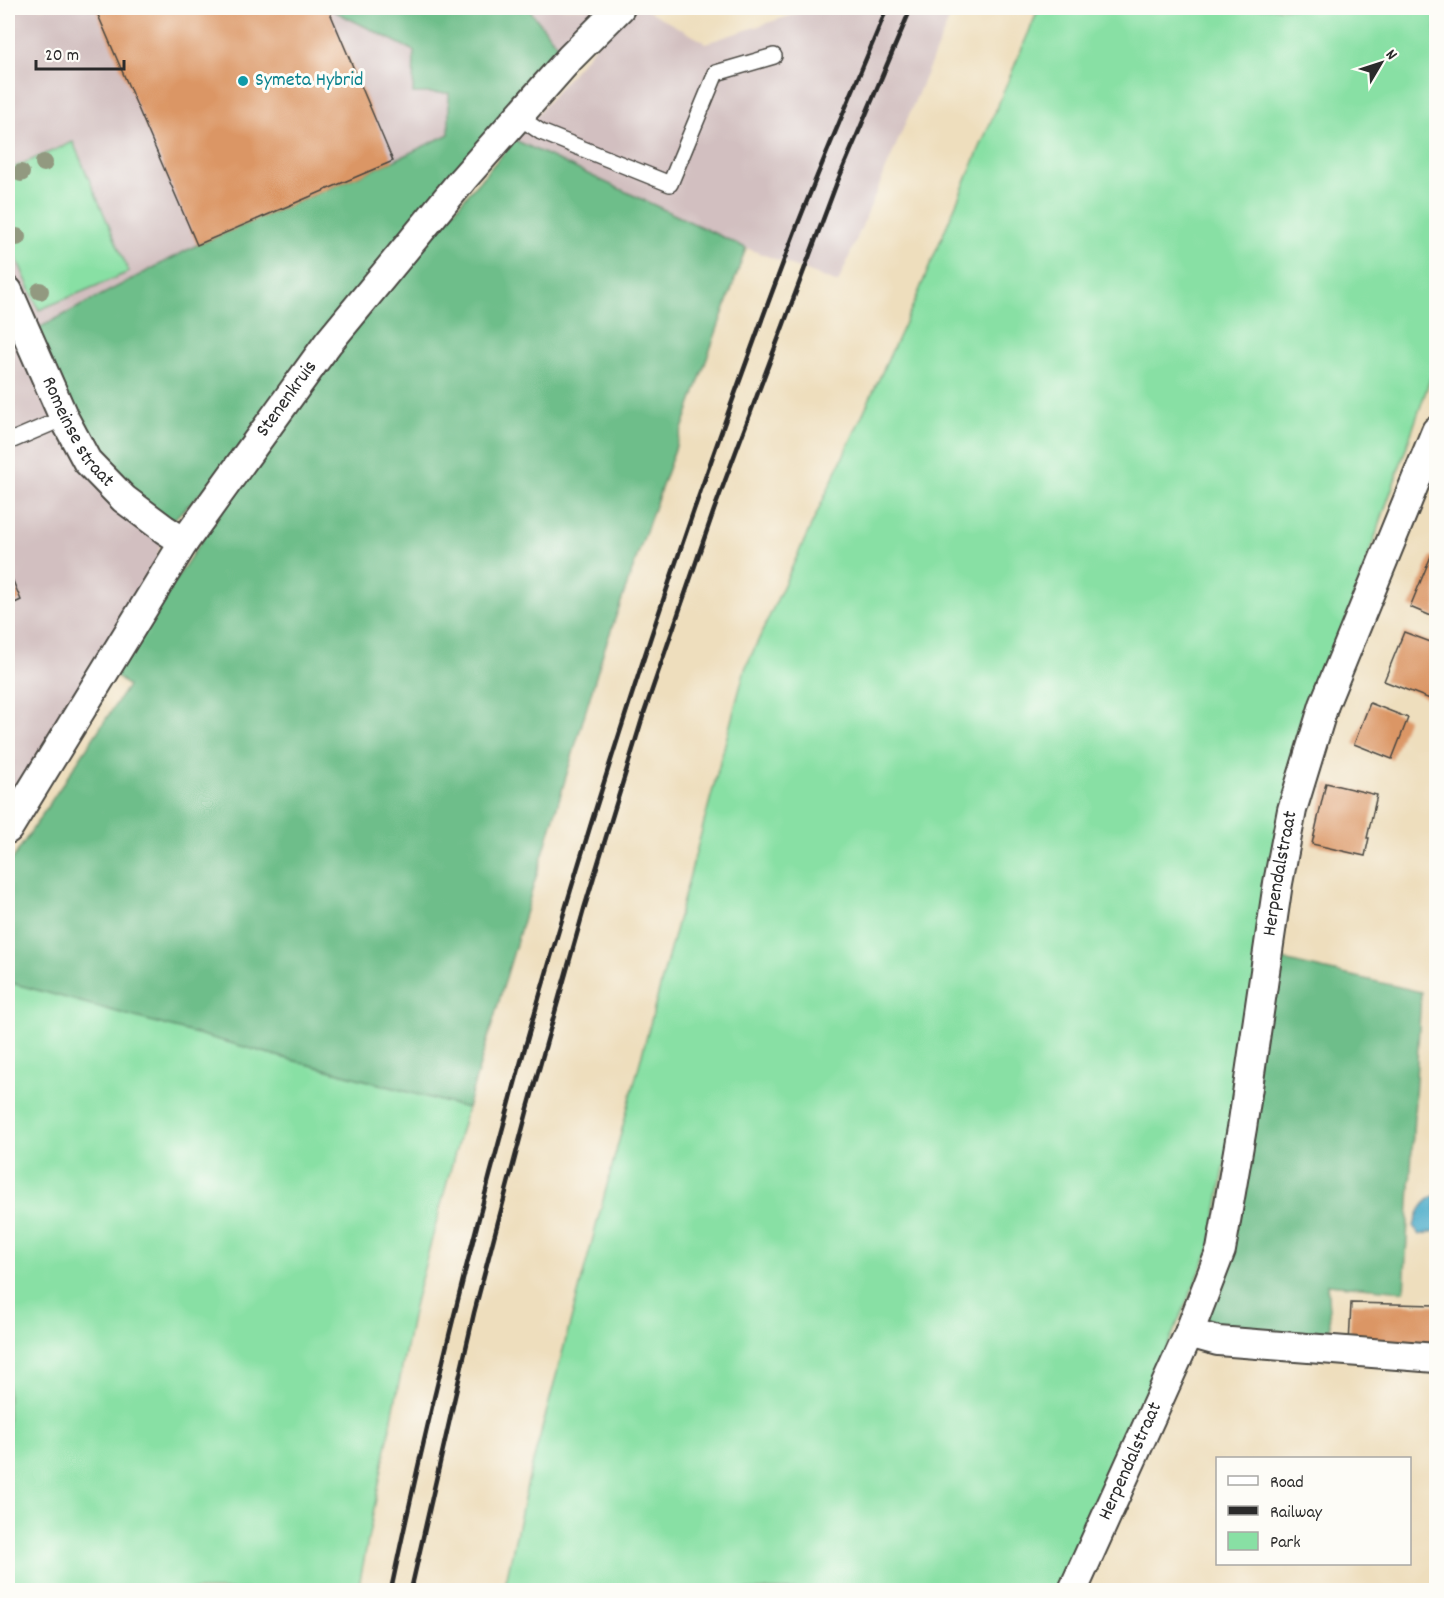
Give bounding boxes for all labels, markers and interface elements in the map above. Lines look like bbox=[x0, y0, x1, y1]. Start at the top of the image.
scale bar bbox=[36, 33, 124, 71]
north arrow bbox=[1351, 33, 1411, 93]
text: 20 m bbox=[45, 44, 79, 69]
text: N bbox=[1379, 45, 1402, 66]
place label: Symeta Hybrid bbox=[255, 67, 363, 95]
marker: Symeta Hybrid bbox=[236, 74, 250, 88]
street label: Stenenkruis bbox=[250, 355, 325, 443]
street label: Romeinse straat bbox=[34, 373, 120, 494]
street label: Herpendalstraat bbox=[1256, 809, 1306, 938]
street label: Herpendalstraat bbox=[1092, 1398, 1170, 1525]
legend bbox=[1216, 1457, 1411, 1565]
text: Road bbox=[1270, 1471, 1304, 1496]
text: Railway bbox=[1270, 1501, 1323, 1526]
text: Park bbox=[1270, 1531, 1301, 1556]

